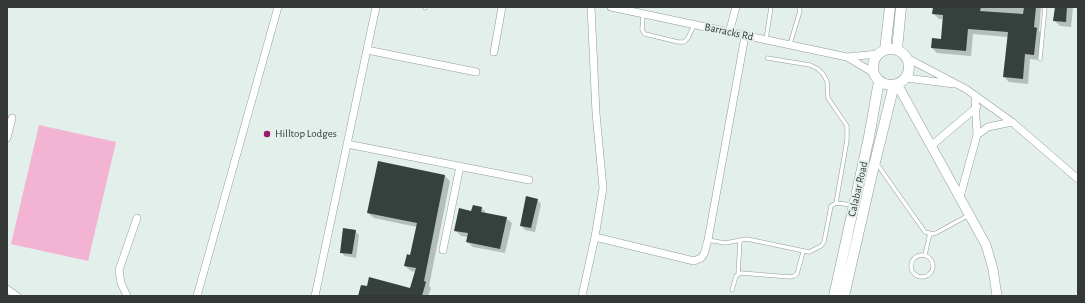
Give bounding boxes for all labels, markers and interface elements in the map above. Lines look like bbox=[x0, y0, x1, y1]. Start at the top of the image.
street label: Barracks Rd bbox=[703, 20, 755, 44]
place label: Hilltop Lodges bbox=[275, 127, 337, 141]
marker: Hilltop Lodges bbox=[262, 129, 272, 139]
street label: Calabar Road bbox=[845, 160, 871, 218]

